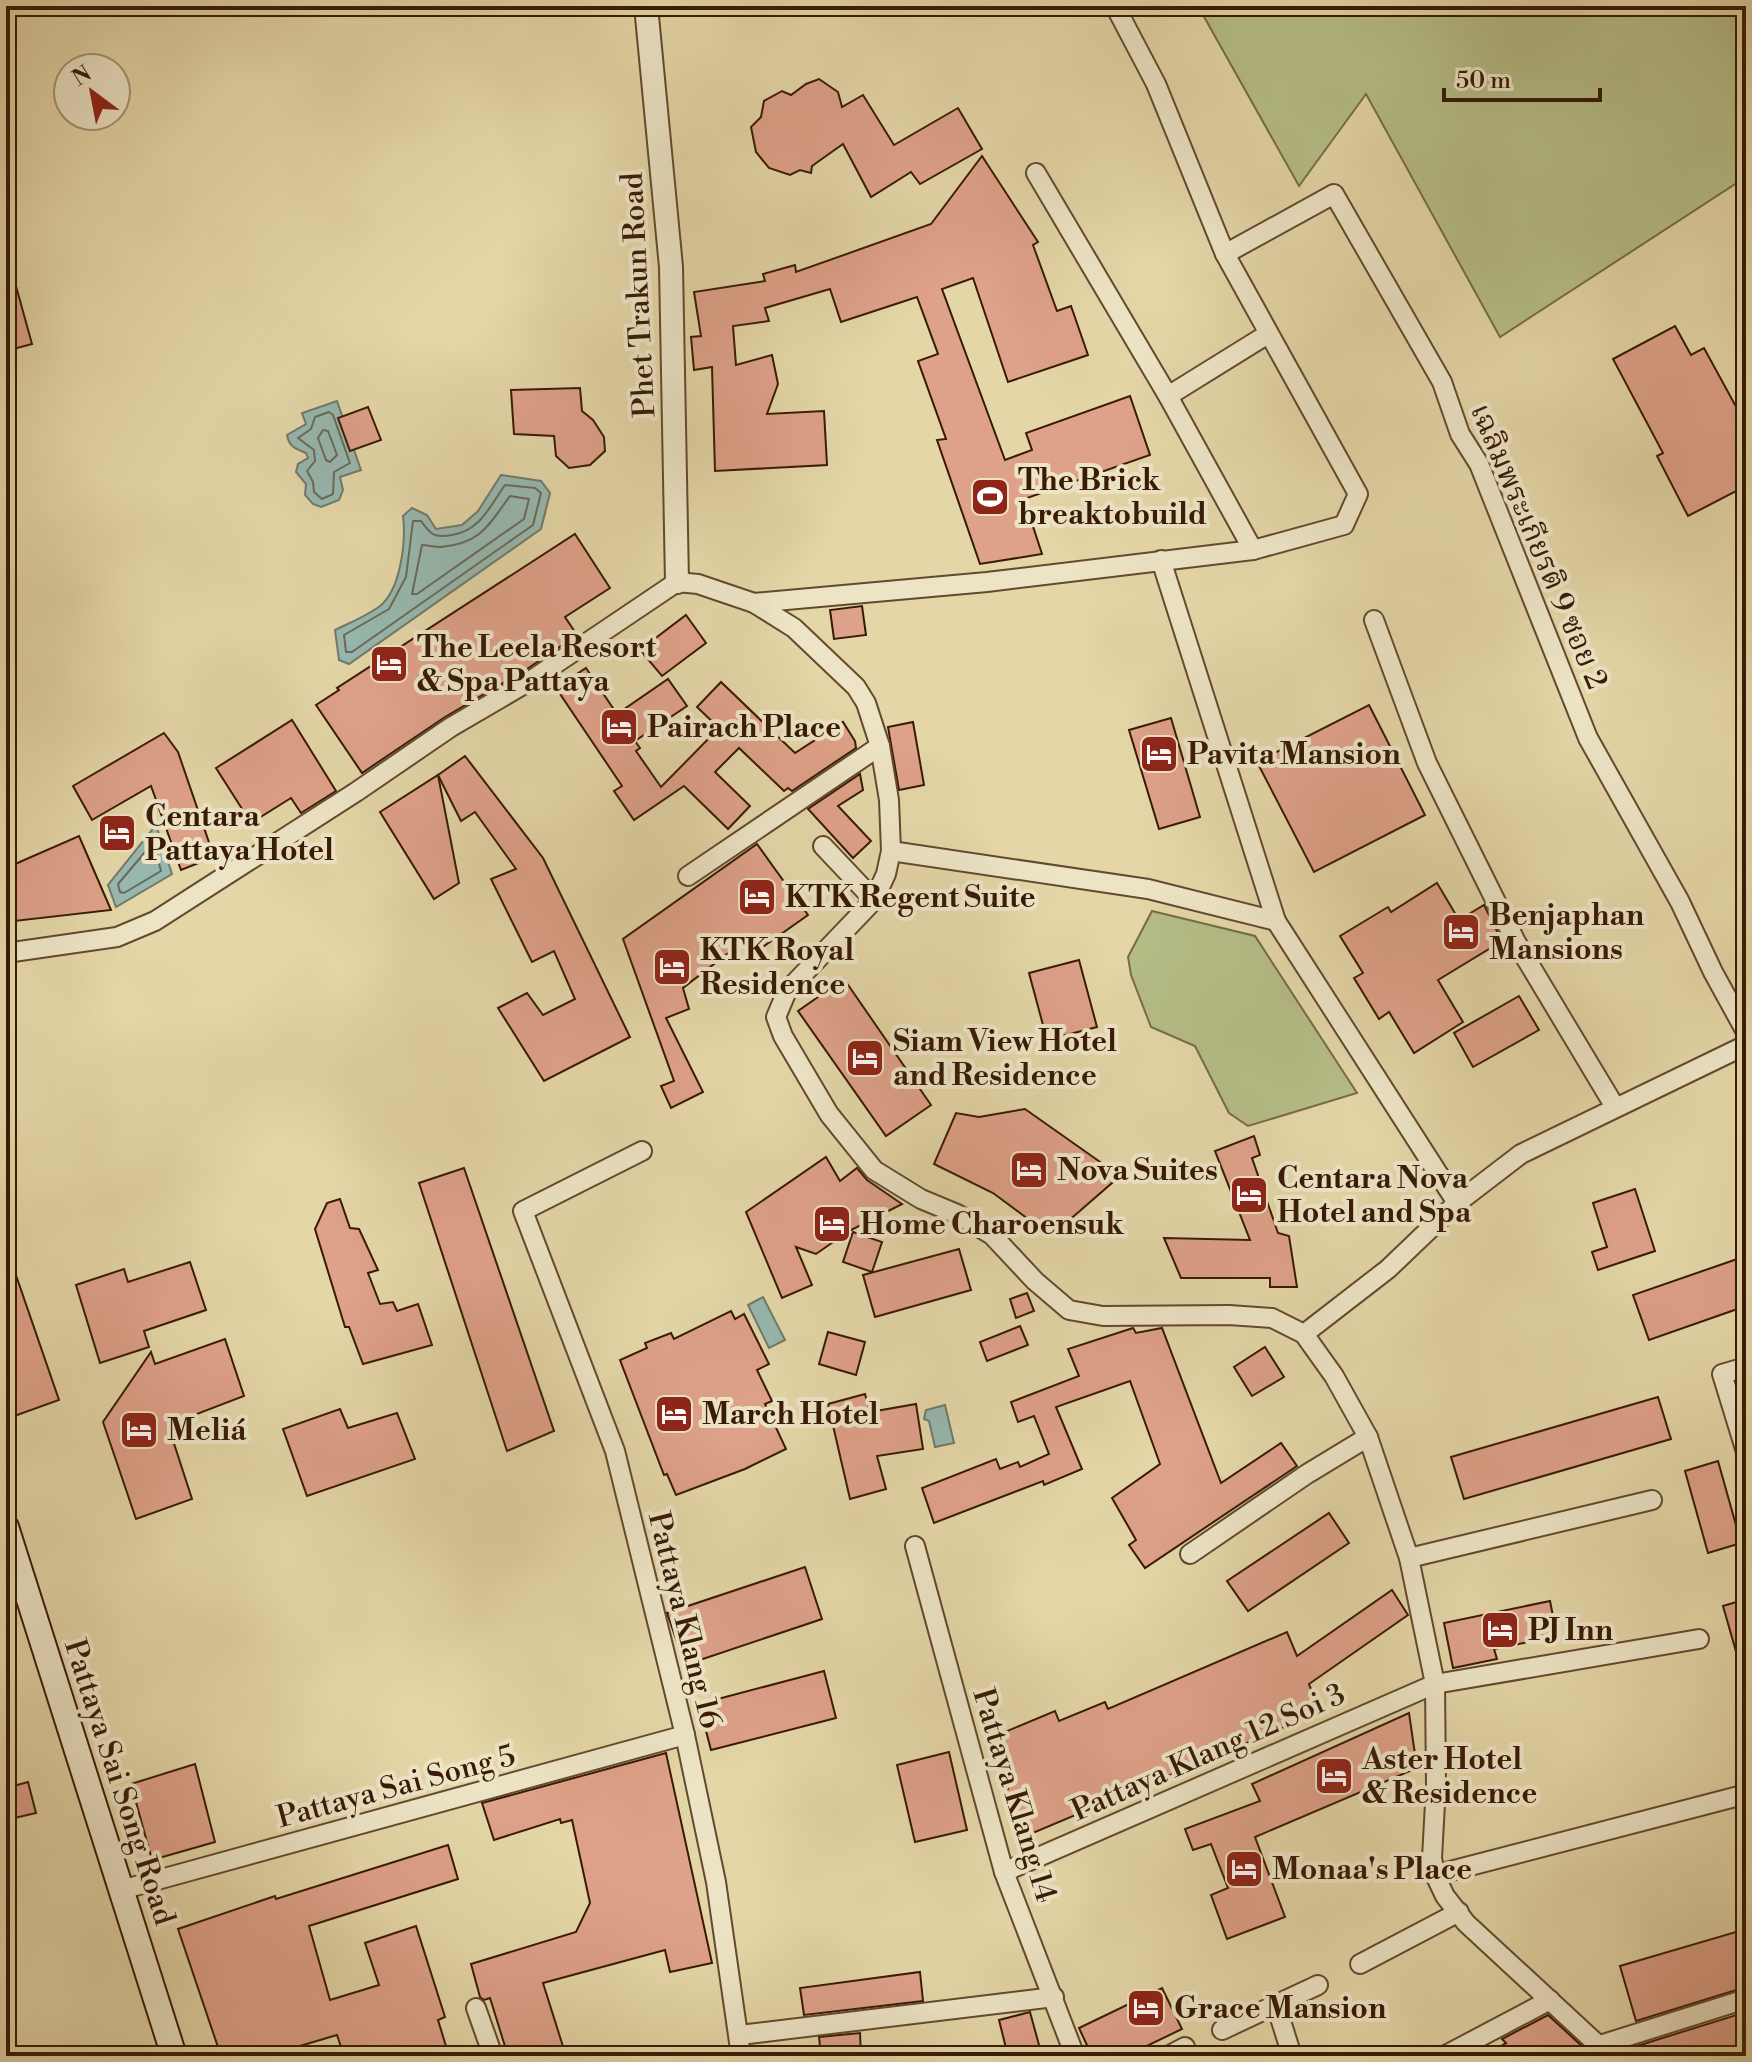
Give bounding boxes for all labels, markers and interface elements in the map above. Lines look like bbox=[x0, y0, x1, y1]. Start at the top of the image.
north arrow bbox=[52, 52, 132, 132]
scale bar bbox=[1444, 52, 1600, 102]
text: N bbox=[68, 60, 97, 92]
text: 50 m bbox=[1456, 66, 1511, 96]
street label: Phet Trakun Road bbox=[614, 171, 664, 419]
street label: เฉลิมพระเกียรติ 9 ซอย 2 bbox=[1461, 398, 1615, 695]
place label: The Brick breaktobuild bbox=[1018, 462, 1207, 534]
sports icon: The Brick breaktobuild bbox=[969, 476, 1011, 518]
place label: The Leela Resort & Spa Pattaya bbox=[417, 629, 657, 701]
hotel icon: The Leela Resort & Spa Pattaya bbox=[368, 643, 410, 685]
hotel icon: Pairach Place bbox=[598, 706, 640, 748]
place label: Pairach Place bbox=[647, 709, 841, 747]
hotel icon: Pavita Mansion bbox=[1138, 733, 1180, 775]
place label: Pavita Mansion bbox=[1187, 736, 1401, 774]
place label: Centara Pattaya Hotel bbox=[145, 798, 334, 870]
hotel icon: Centara Pattaya Hotel bbox=[96, 812, 138, 854]
hotel icon: KTK Regent Suite bbox=[736, 876, 778, 918]
place label: KTK Regent Suite bbox=[785, 879, 1036, 917]
place label: Benjaphan Mansions bbox=[1489, 897, 1645, 969]
hotel icon: Benjaphan Mansions bbox=[1440, 911, 1482, 953]
place label: KTK Royal Residence bbox=[700, 932, 854, 1004]
hotel icon: KTK Royal Residence bbox=[651, 946, 693, 988]
place label: Siam View Hotel and Residence bbox=[893, 1023, 1117, 1095]
hotel icon: Siam View Hotel and Residence bbox=[844, 1037, 886, 1079]
hotel icon: Nova Suites bbox=[1008, 1149, 1050, 1191]
place label: Nova Suites bbox=[1057, 1152, 1218, 1190]
place label: Centara Nova Hotel and Spa bbox=[1277, 1160, 1472, 1232]
hotel icon: Centara Nova Hotel and Spa bbox=[1228, 1174, 1270, 1216]
hotel icon: Home Charoensuk bbox=[811, 1203, 853, 1245]
place label: Home Charoensuk bbox=[860, 1206, 1124, 1244]
hotel icon: March Hotel bbox=[653, 1393, 695, 1435]
place label: March Hotel bbox=[702, 1396, 879, 1434]
hotel icon: Meliá bbox=[118, 1409, 160, 1451]
place label: Meliá bbox=[167, 1412, 247, 1450]
street label: Pattaya Klang 16 bbox=[639, 1508, 729, 1733]
hotel icon: PJ Inn bbox=[1479, 1609, 1521, 1651]
place label: PJ Inn bbox=[1528, 1612, 1614, 1650]
street label: Pattaya Sai Song Road bbox=[55, 1635, 183, 1930]
street label: Pattaya Klang 12 Soi 3 bbox=[1066, 1675, 1351, 1830]
street label: Pattaya Klang 14 bbox=[963, 1684, 1065, 1907]
street label: Pattaya Sai Song 5 bbox=[273, 1737, 520, 1837]
place label: Aster Hotel & Residence bbox=[1361, 1741, 1537, 1813]
hotel icon: Aster Hotel & Residence bbox=[1313, 1755, 1355, 1797]
hotel icon: Monaa's Place bbox=[1223, 1848, 1265, 1890]
place label: Monaa's Place bbox=[1272, 1851, 1472, 1889]
hotel icon: Grace Mansion bbox=[1125, 1987, 1167, 2029]
place label: Grace Mansion bbox=[1174, 1990, 1387, 2028]

